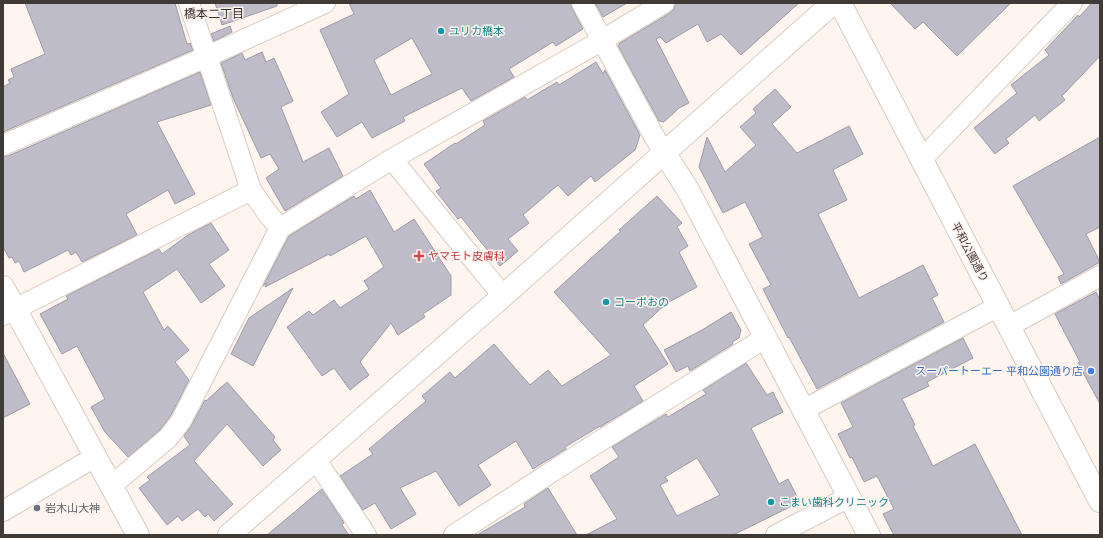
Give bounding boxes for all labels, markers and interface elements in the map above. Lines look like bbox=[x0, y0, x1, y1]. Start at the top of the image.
district label: 橋本二丁目 bbox=[184, 7, 244, 21]
place label: ユリカ橋本 bbox=[449, 25, 504, 38]
marker: ユリカ橋本 bbox=[436, 26, 446, 36]
street label: 平和公園通り bbox=[948, 220, 991, 284]
marker: ヤマモト皮膚科 bbox=[413, 250, 425, 262]
place label: ヤマモト皮膚科 bbox=[428, 250, 505, 263]
place label: コーポおの bbox=[614, 296, 669, 309]
marker: コーポおの bbox=[601, 297, 611, 307]
place label: スーパートーエー 平和公園通り店 bbox=[915, 365, 1083, 378]
marker: スーパートーエー 平和公園通り店 bbox=[1086, 366, 1096, 376]
place label: こまい歯科クリニック bbox=[779, 496, 889, 509]
marker: こまい歯科クリニック bbox=[766, 497, 776, 507]
place label: 岩木山大神 bbox=[45, 502, 100, 515]
marker: 岩木山大神 bbox=[32, 503, 42, 513]

